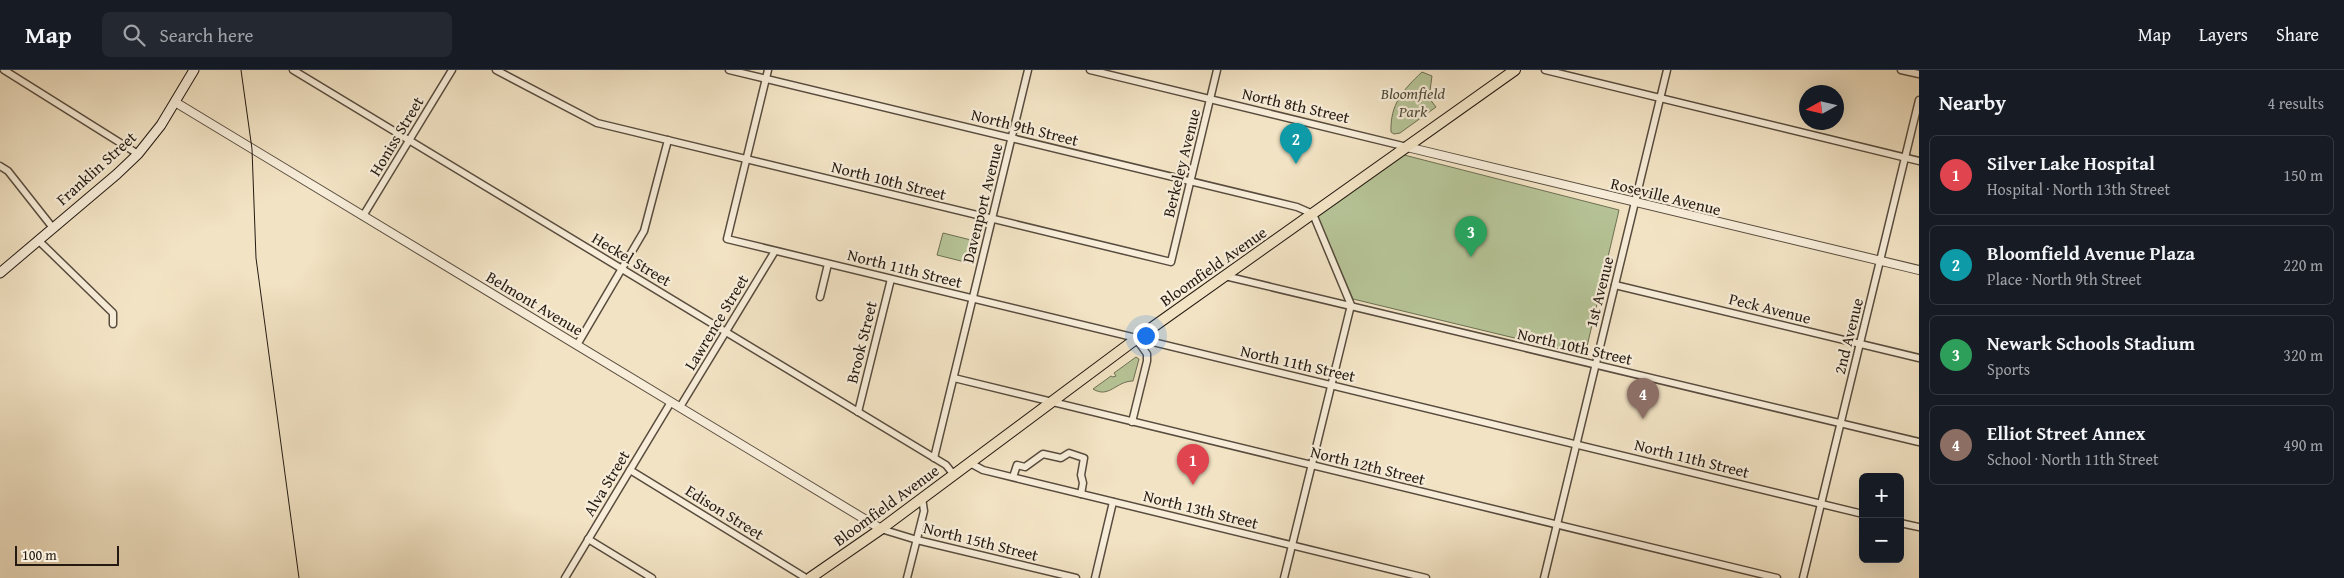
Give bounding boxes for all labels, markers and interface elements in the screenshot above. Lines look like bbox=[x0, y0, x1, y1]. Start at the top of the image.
search box bbox=[102, 12, 452, 57]
text: Map bbox=[25, 17, 72, 52]
icon: search bbox=[120, 21, 148, 49]
text: Search here bbox=[160, 21, 253, 49]
text: Map bbox=[2138, 21, 2171, 48]
text: Layers bbox=[2199, 21, 2248, 48]
text: Share bbox=[2276, 21, 2319, 48]
street label: North 8th Street bbox=[1240, 81, 1352, 129]
park label: Bloomfield Park bbox=[1380, 81, 1445, 123]
north arrow bbox=[1799, 85, 1844, 130]
text: Nearby bbox=[1939, 87, 2006, 118]
street label: Honiss Street bbox=[363, 91, 429, 180]
text: 4 results bbox=[2267, 91, 2324, 115]
street label: North 9th Street bbox=[969, 102, 1081, 152]
street label: Berkeley Avenue bbox=[1156, 106, 1206, 220]
pin: 2 bbox=[1280, 123, 1312, 164]
street label: Franklin Street bbox=[50, 125, 142, 211]
street label: Davenport Avenue bbox=[955, 140, 1009, 266]
text: Silver Lake Hospital bbox=[1987, 149, 2155, 177]
street label: North 10th Street bbox=[829, 154, 949, 206]
text: 1 bbox=[1952, 163, 1960, 187]
text: 150 m bbox=[2283, 163, 2323, 187]
street label: Roseville Avenue bbox=[1608, 171, 1724, 221]
text: Hospital · North 13th Street bbox=[1987, 177, 2170, 201]
pin: 3 bbox=[1455, 216, 1487, 257]
street label: Bloomfield Avenue bbox=[1155, 220, 1271, 312]
street label: Heckel Street bbox=[588, 226, 677, 292]
text: Bloomfield Avenue Plaza bbox=[1987, 239, 2195, 267]
street label: North 11th Street bbox=[845, 242, 965, 294]
text: 2 bbox=[1952, 253, 1960, 277]
text: 220 m bbox=[2283, 253, 2323, 277]
street label: 1st Avenue bbox=[1579, 254, 1619, 330]
street label: Belmont Avenue bbox=[482, 264, 588, 342]
text: Place · North 9th Street bbox=[1987, 267, 2142, 291]
street label: Lawrence Street bbox=[678, 269, 754, 374]
street label: Peck Avenue bbox=[1726, 286, 1814, 330]
street label: 2nd Avenue bbox=[1827, 295, 1869, 377]
street label: Brook Street bbox=[839, 298, 883, 386]
street label: North 10th Street bbox=[1515, 321, 1635, 371]
your location bbox=[1133, 323, 1159, 349]
text: Newark Schools Stadium bbox=[1987, 329, 2195, 357]
street label: North 11th Street bbox=[1238, 338, 1358, 388]
text: 3 bbox=[1952, 343, 1960, 367]
text: 320 m bbox=[2283, 343, 2323, 367]
text: Sports bbox=[1987, 357, 2030, 381]
pin: 4 bbox=[1627, 378, 1659, 419]
text: Elliot Street Annex bbox=[1987, 419, 2146, 447]
street label: North 11th Street bbox=[1632, 432, 1752, 484]
text: 4 bbox=[1952, 433, 1960, 457]
text: 490 m bbox=[2283, 433, 2323, 457]
street label: North 12th Street bbox=[1308, 439, 1428, 491]
pin: 1 bbox=[1177, 444, 1209, 485]
street label: Alva Street bbox=[577, 445, 635, 521]
text: School · North 11th Street bbox=[1987, 447, 2159, 471]
street label: Bloomfield Avenue bbox=[828, 458, 944, 552]
map controls bbox=[1859, 473, 1904, 563]
button: + bbox=[1859, 473, 1904, 518]
street label: Edison Street bbox=[681, 478, 769, 546]
street label: North 13th Street bbox=[1141, 483, 1261, 535]
street label: North 15th Street bbox=[921, 515, 1041, 567]
button: − bbox=[1859, 518, 1904, 563]
scale bar bbox=[15, 543, 119, 566]
text: 100 m bbox=[22, 545, 57, 565]

